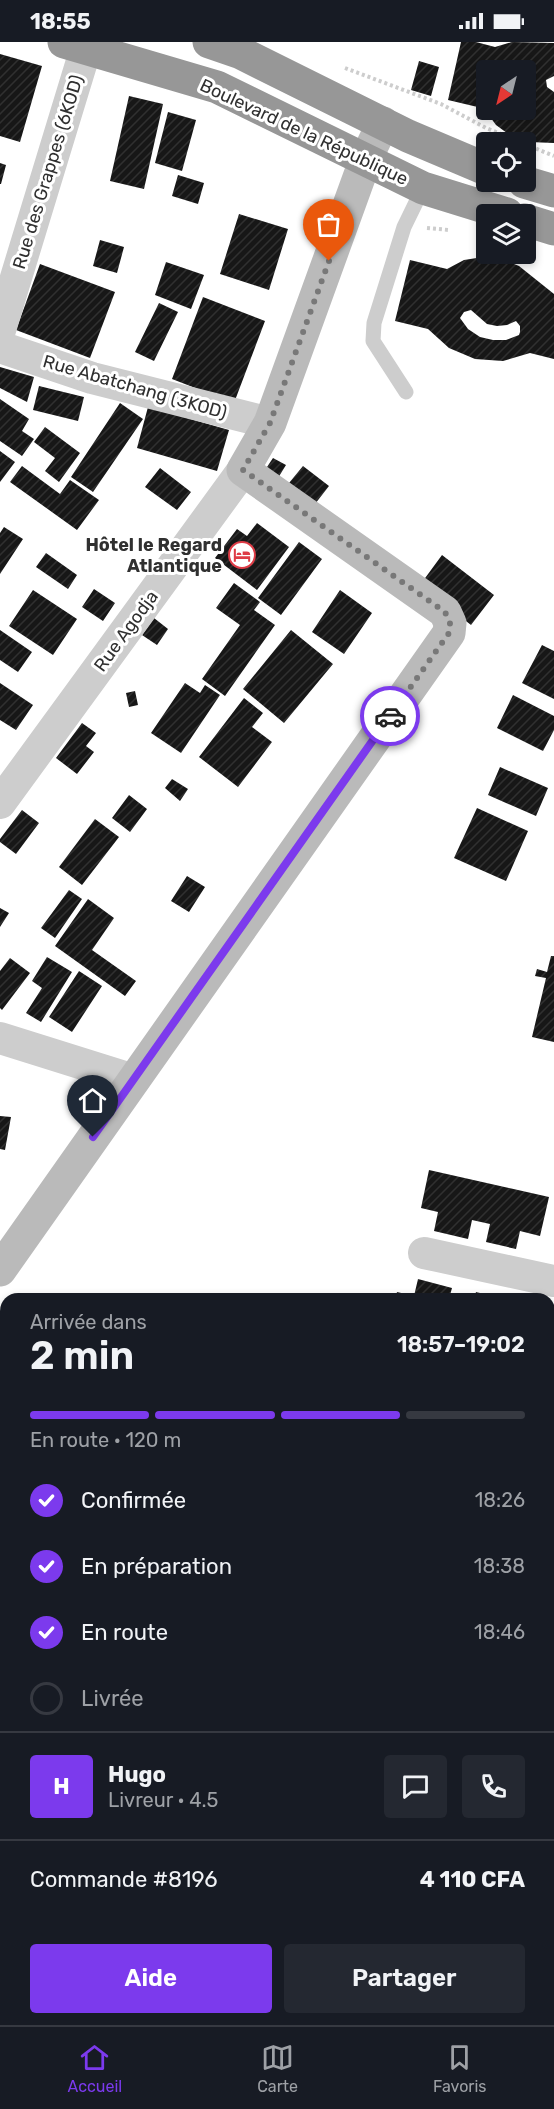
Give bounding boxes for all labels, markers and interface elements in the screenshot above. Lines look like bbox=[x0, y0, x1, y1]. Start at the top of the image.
text: 18:55 bbox=[30, 8, 91, 35]
north arrow bbox=[476, 60, 536, 120]
map controls bbox=[476, 60, 536, 264]
street label: Rue des Grappes (6KOD) bbox=[8, 72, 88, 272]
street label: Boulevard de la République bbox=[196, 74, 412, 190]
button: locate bbox=[476, 132, 536, 192]
pin bbox=[303, 199, 354, 261]
button: layers bbox=[476, 204, 536, 264]
icon: bag bbox=[312, 208, 345, 241]
street label: Rue Abatchang (3KOD) bbox=[40, 350, 230, 424]
place label: Hôtel le Regard Atlantique bbox=[85, 534, 222, 577]
hotel icon: Hôtel le Regard Atlantique bbox=[227, 540, 257, 570]
street label: Rue Agodja bbox=[89, 586, 163, 676]
courier bbox=[360, 686, 420, 746]
icon: car bbox=[374, 700, 407, 733]
pin bbox=[67, 1075, 118, 1137]
icon: home bbox=[76, 1084, 109, 1117]
text: Arrivée dans bbox=[30, 1310, 147, 1334]
text: 18:57–19:02 bbox=[397, 1331, 525, 1358]
text: 2 min bbox=[30, 1333, 134, 1379]
text: En route · 120 m bbox=[30, 1428, 181, 1452]
icon: check bbox=[30, 1484, 63, 1517]
text: Confirmée bbox=[81, 1487, 186, 1514]
text: 18:26 bbox=[475, 1488, 525, 1512]
icon: check bbox=[30, 1550, 63, 1583]
text: En préparation bbox=[81, 1553, 232, 1580]
text: 18:38 bbox=[474, 1554, 525, 1578]
icon: check bbox=[30, 1616, 63, 1649]
text: En route bbox=[81, 1619, 168, 1646]
text: 18:46 bbox=[474, 1620, 525, 1644]
text: Livrée bbox=[81, 1685, 144, 1712]
button: chat bbox=[384, 1755, 447, 1818]
button: phone bbox=[462, 1755, 525, 1818]
text: Hugo bbox=[108, 1761, 166, 1788]
text: H bbox=[53, 1773, 70, 1800]
text: Livreur · 4.5 bbox=[108, 1788, 218, 1812]
text: Commande #8196 bbox=[30, 1866, 218, 1893]
text: 4 110 CFA bbox=[420, 1866, 525, 1893]
button: Aide bbox=[30, 1944, 272, 2013]
button: Partager bbox=[284, 1944, 525, 2013]
tab: Accueil bbox=[68, 2041, 122, 2096]
tab: Carte bbox=[257, 2041, 298, 2096]
tab: Favoris bbox=[433, 2041, 486, 2096]

